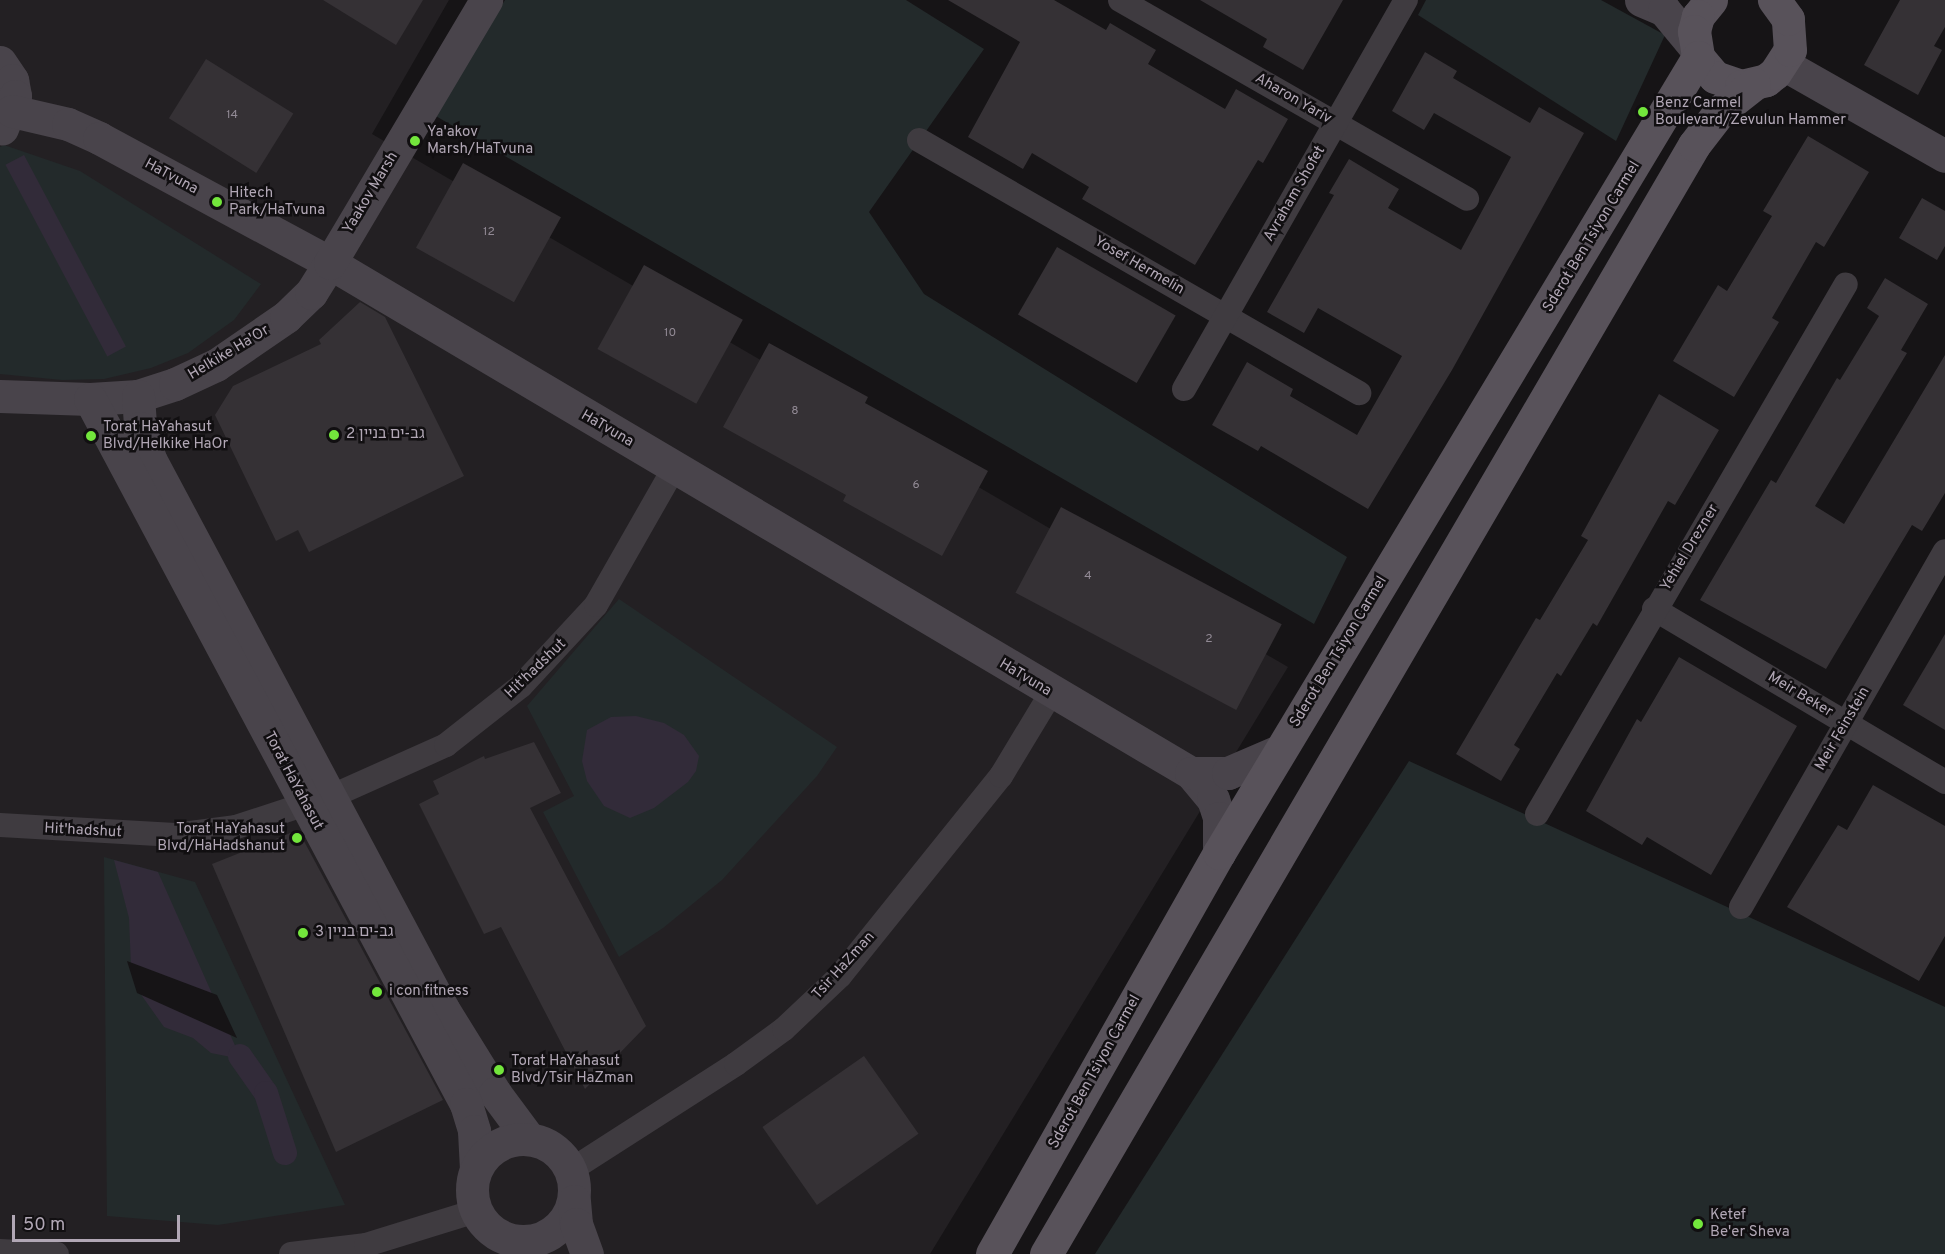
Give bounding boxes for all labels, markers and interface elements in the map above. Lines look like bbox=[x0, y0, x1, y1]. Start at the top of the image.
street label: Aharon Yariv bbox=[1251, 70, 1335, 128]
place label: Benz Carmel Boulevard/Zevulun Hammer bbox=[1655, 94, 1846, 129]
marker: Benz Carmel Boulevard/Zevulun Hammer bbox=[1636, 105, 1650, 119]
house number: 14 bbox=[226, 109, 238, 123]
place label: Ya'akov Marsh/HaTvuna bbox=[427, 123, 533, 158]
marker: Ya'akov Marsh/HaTvuna bbox=[408, 134, 422, 148]
street label: Avraham Shofet bbox=[1260, 143, 1330, 245]
street label: Yaakov Marsh bbox=[340, 149, 402, 237]
street label: HaTvuna bbox=[141, 155, 201, 199]
street label: Sderot Ben Tsiyon Carmel bbox=[1540, 158, 1644, 316]
place label: Hitech Park/HaTvuna bbox=[229, 184, 325, 219]
marker: Hitech Park/HaTvuna bbox=[210, 195, 224, 209]
house number: 12 bbox=[483, 226, 495, 240]
street label: Yosef Hermelin bbox=[1091, 233, 1187, 299]
street label: Helkike Ha'Or bbox=[185, 322, 273, 384]
house number: 10 bbox=[664, 327, 676, 341]
house number: 8 bbox=[791, 405, 799, 419]
street label: HaTvuna bbox=[577, 407, 637, 451]
place label: Torat HaYahasut Blvd/Helkike HaOr bbox=[103, 418, 228, 453]
place label: גב-ים בניין 2 bbox=[346, 426, 425, 444]
marker: גב-ים בניין 2 bbox=[327, 428, 341, 442]
marker: Torat HaYahasut Blvd/Helkike HaOr bbox=[84, 429, 98, 443]
house number: 6 bbox=[912, 479, 920, 493]
street label: Yehiel Drezner bbox=[1657, 501, 1723, 595]
house number: 4 bbox=[1084, 570, 1092, 584]
street label: Sderot Ben Tsiyon Carmel bbox=[1287, 573, 1391, 731]
house number: 2 bbox=[1205, 633, 1213, 647]
street label: Hit'hadshut bbox=[502, 635, 570, 703]
street label: HaTvuna bbox=[996, 655, 1054, 701]
street label: Meir Beker bbox=[1764, 669, 1836, 721]
street label: Meir Feinstein bbox=[1812, 684, 1874, 774]
street label: Torat HaYahasut bbox=[259, 729, 327, 833]
street label: Hit'hadshut bbox=[44, 820, 122, 842]
place label: Torat HaYahasut Blvd/HaHadshanut bbox=[157, 820, 285, 855]
marker: Torat HaYahasut Blvd/HaHadshanut bbox=[290, 831, 304, 845]
place label: גב-ים בניין 3 bbox=[315, 924, 393, 942]
marker: גב-ים בניין 3 bbox=[296, 926, 310, 940]
street label: Tsir HaZman bbox=[809, 928, 879, 1004]
place label: i con fitness bbox=[389, 983, 469, 1001]
marker: i con fitness bbox=[370, 985, 384, 999]
street label: Sderot Ben Tsiyon Carmel bbox=[1045, 992, 1145, 1152]
place label: Torat HaYahasut Blvd/Tsir HaZman bbox=[511, 1052, 633, 1087]
marker: Torat HaYahasut Blvd/Tsir HaZman bbox=[492, 1063, 506, 1077]
scale bar bbox=[15, 1203, 183, 1241]
place label: Ketef Be'er Sheva bbox=[1710, 1206, 1790, 1241]
text: 50 m bbox=[23, 1214, 65, 1237]
marker: Ketef Be'er Sheva bbox=[1691, 1217, 1705, 1231]

